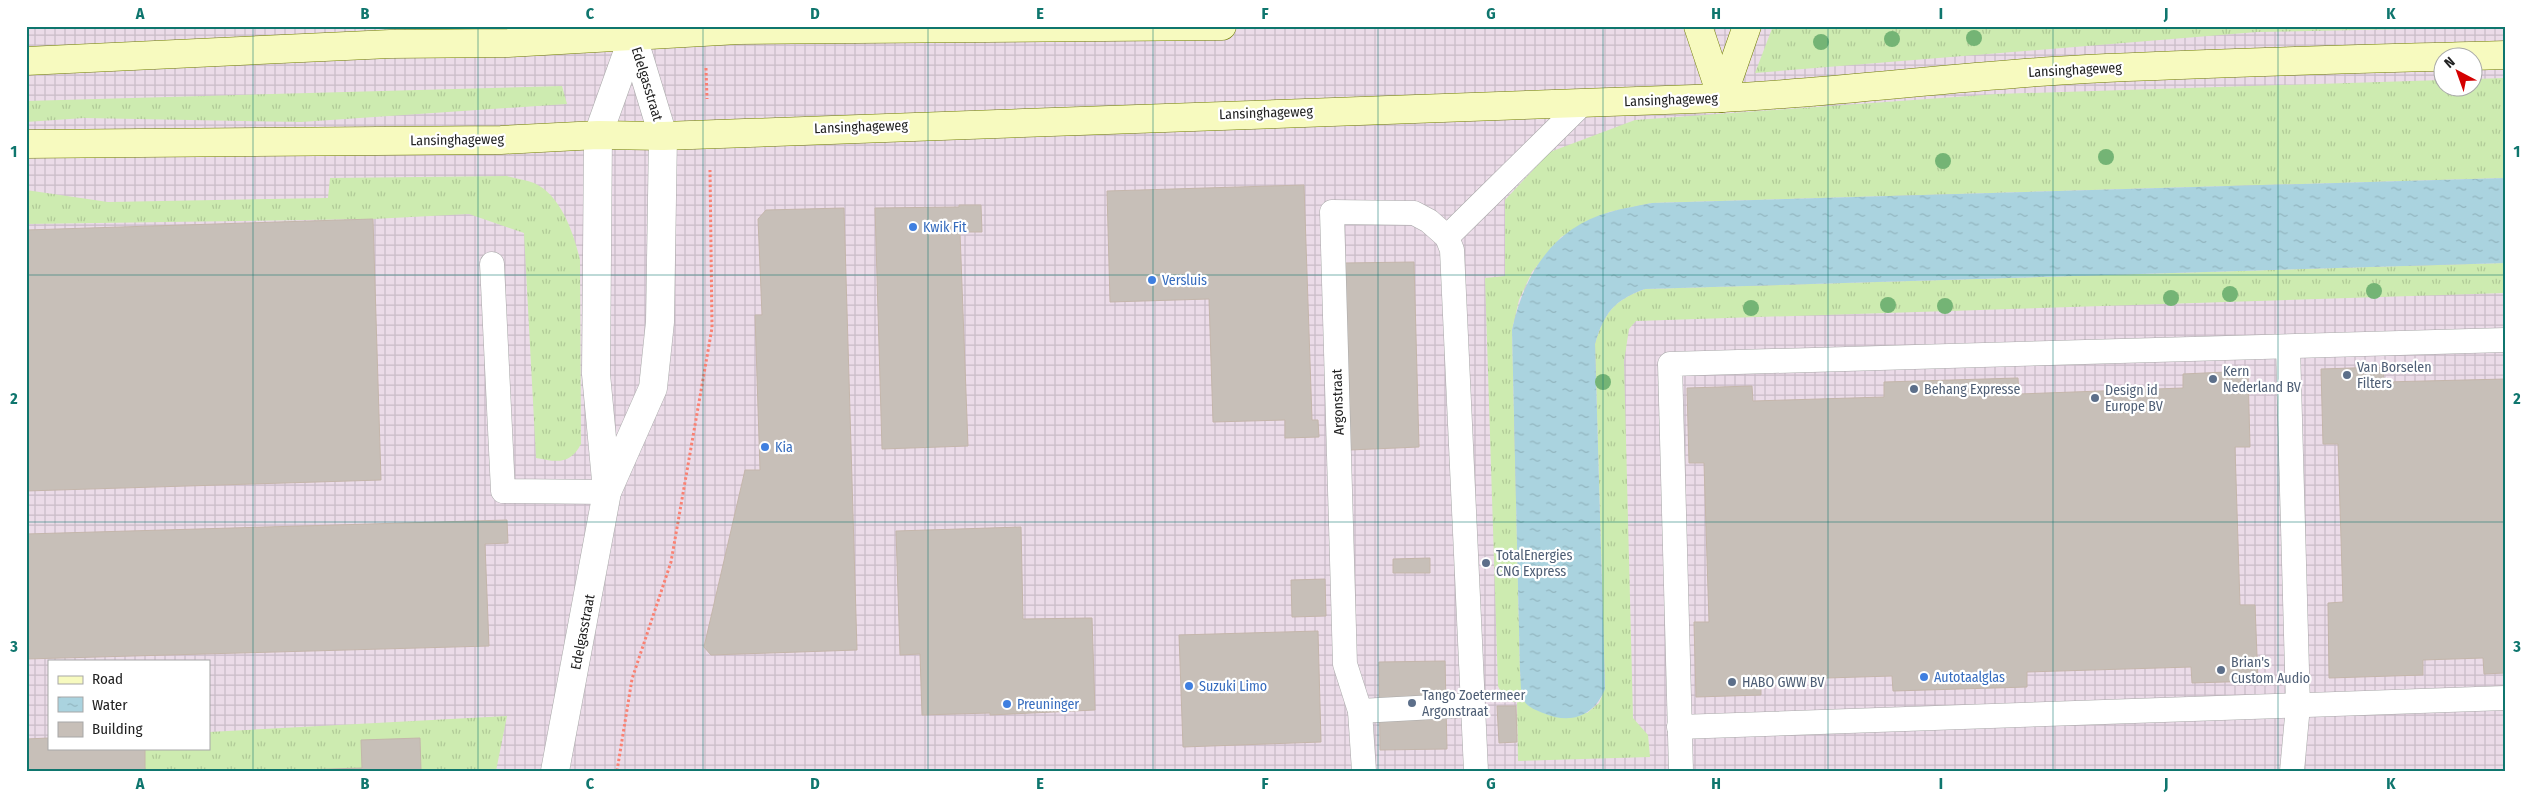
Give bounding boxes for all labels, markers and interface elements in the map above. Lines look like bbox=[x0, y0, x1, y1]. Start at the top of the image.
text: A bbox=[135, 4, 145, 23]
text: B bbox=[361, 4, 370, 23]
text: C bbox=[586, 4, 595, 23]
text: D bbox=[810, 4, 820, 23]
text: E bbox=[1036, 4, 1044, 23]
text: F bbox=[1261, 4, 1269, 23]
text: G bbox=[1486, 4, 1496, 23]
text: H bbox=[1711, 4, 1721, 23]
text: I bbox=[1939, 4, 1943, 23]
text: J bbox=[2163, 4, 2168, 23]
text: K bbox=[2386, 4, 2396, 23]
street label: Edelgasstraat bbox=[628, 45, 666, 123]
north arrow bbox=[2434, 48, 2484, 98]
text: N bbox=[2441, 53, 2459, 72]
street label: Lansinghageweg bbox=[2028, 59, 2123, 81]
street label: Lansinghageweg bbox=[1624, 90, 1719, 110]
street label: Lansinghageweg bbox=[1219, 103, 1314, 123]
street label: Lansinghageweg bbox=[814, 117, 909, 137]
street label: Lansinghageweg bbox=[410, 131, 504, 149]
text: 1 bbox=[11, 142, 17, 161]
text: 1 bbox=[2514, 142, 2520, 161]
place label: Kwik Fit bbox=[923, 219, 967, 236]
marker: Kwik Fit bbox=[907, 221, 919, 233]
place label: Versluis bbox=[1162, 272, 1207, 289]
marker: Versluis bbox=[1146, 274, 1158, 286]
place label: Van Borselen Filters bbox=[2357, 359, 2432, 392]
place label: Kern Nederland BV bbox=[2223, 363, 2302, 396]
street label: Argonstraat bbox=[1328, 368, 1348, 435]
marker: Van Borselen Filters bbox=[2341, 369, 2353, 381]
marker: Kern Nederland BV bbox=[2207, 373, 2219, 385]
place label: Behang Expresse bbox=[1924, 381, 2020, 398]
place label: Design id Europe BV bbox=[2105, 382, 2164, 415]
marker: Behang Expresse bbox=[1908, 383, 1920, 395]
text: 2 bbox=[9, 389, 18, 408]
text: 2 bbox=[2512, 389, 2521, 408]
marker: Design id Europe BV bbox=[2089, 392, 2101, 404]
place label: Kia bbox=[775, 439, 793, 456]
marker: Kia bbox=[759, 441, 771, 453]
place label: TotalEnergies CNG Express bbox=[1496, 547, 1572, 580]
marker: TotalEnergies CNG Express bbox=[1480, 557, 1492, 569]
street label: Edelgasstraat bbox=[567, 592, 599, 671]
text: 3 bbox=[9, 637, 18, 656]
text: 3 bbox=[2512, 637, 2521, 656]
place label: Brian's Custom Audio bbox=[2231, 654, 2310, 687]
legend bbox=[48, 660, 210, 750]
marker: Brian's Custom Audio bbox=[2215, 664, 2227, 676]
place label: Autotaalglas bbox=[1934, 669, 2005, 686]
text: Road bbox=[92, 670, 123, 688]
marker: Autotaalglas bbox=[1918, 671, 1930, 683]
place label: HABO GWW BV bbox=[1742, 674, 1825, 691]
marker: HABO GWW BV bbox=[1726, 676, 1738, 688]
place label: Suzuki Limo bbox=[1199, 678, 1267, 695]
marker: Suzuki Limo bbox=[1183, 680, 1195, 692]
place label: Tango Zoetermeer Argonstraat bbox=[1422, 687, 1525, 720]
text: Water bbox=[92, 696, 128, 714]
place label: Preuninger bbox=[1017, 696, 1079, 713]
marker: Tango Zoetermeer Argonstraat bbox=[1406, 697, 1418, 709]
marker: Preuninger bbox=[1001, 698, 1013, 710]
text: Building bbox=[92, 720, 143, 738]
text: A bbox=[135, 774, 145, 793]
text: B bbox=[361, 774, 370, 793]
text: C bbox=[586, 774, 595, 793]
text: D bbox=[810, 774, 820, 793]
text: E bbox=[1036, 774, 1044, 793]
text: F bbox=[1261, 774, 1269, 793]
text: G bbox=[1486, 774, 1496, 793]
text: H bbox=[1711, 774, 1721, 793]
text: I bbox=[1939, 774, 1943, 793]
text: J bbox=[2163, 774, 2168, 793]
text: K bbox=[2386, 774, 2396, 793]

